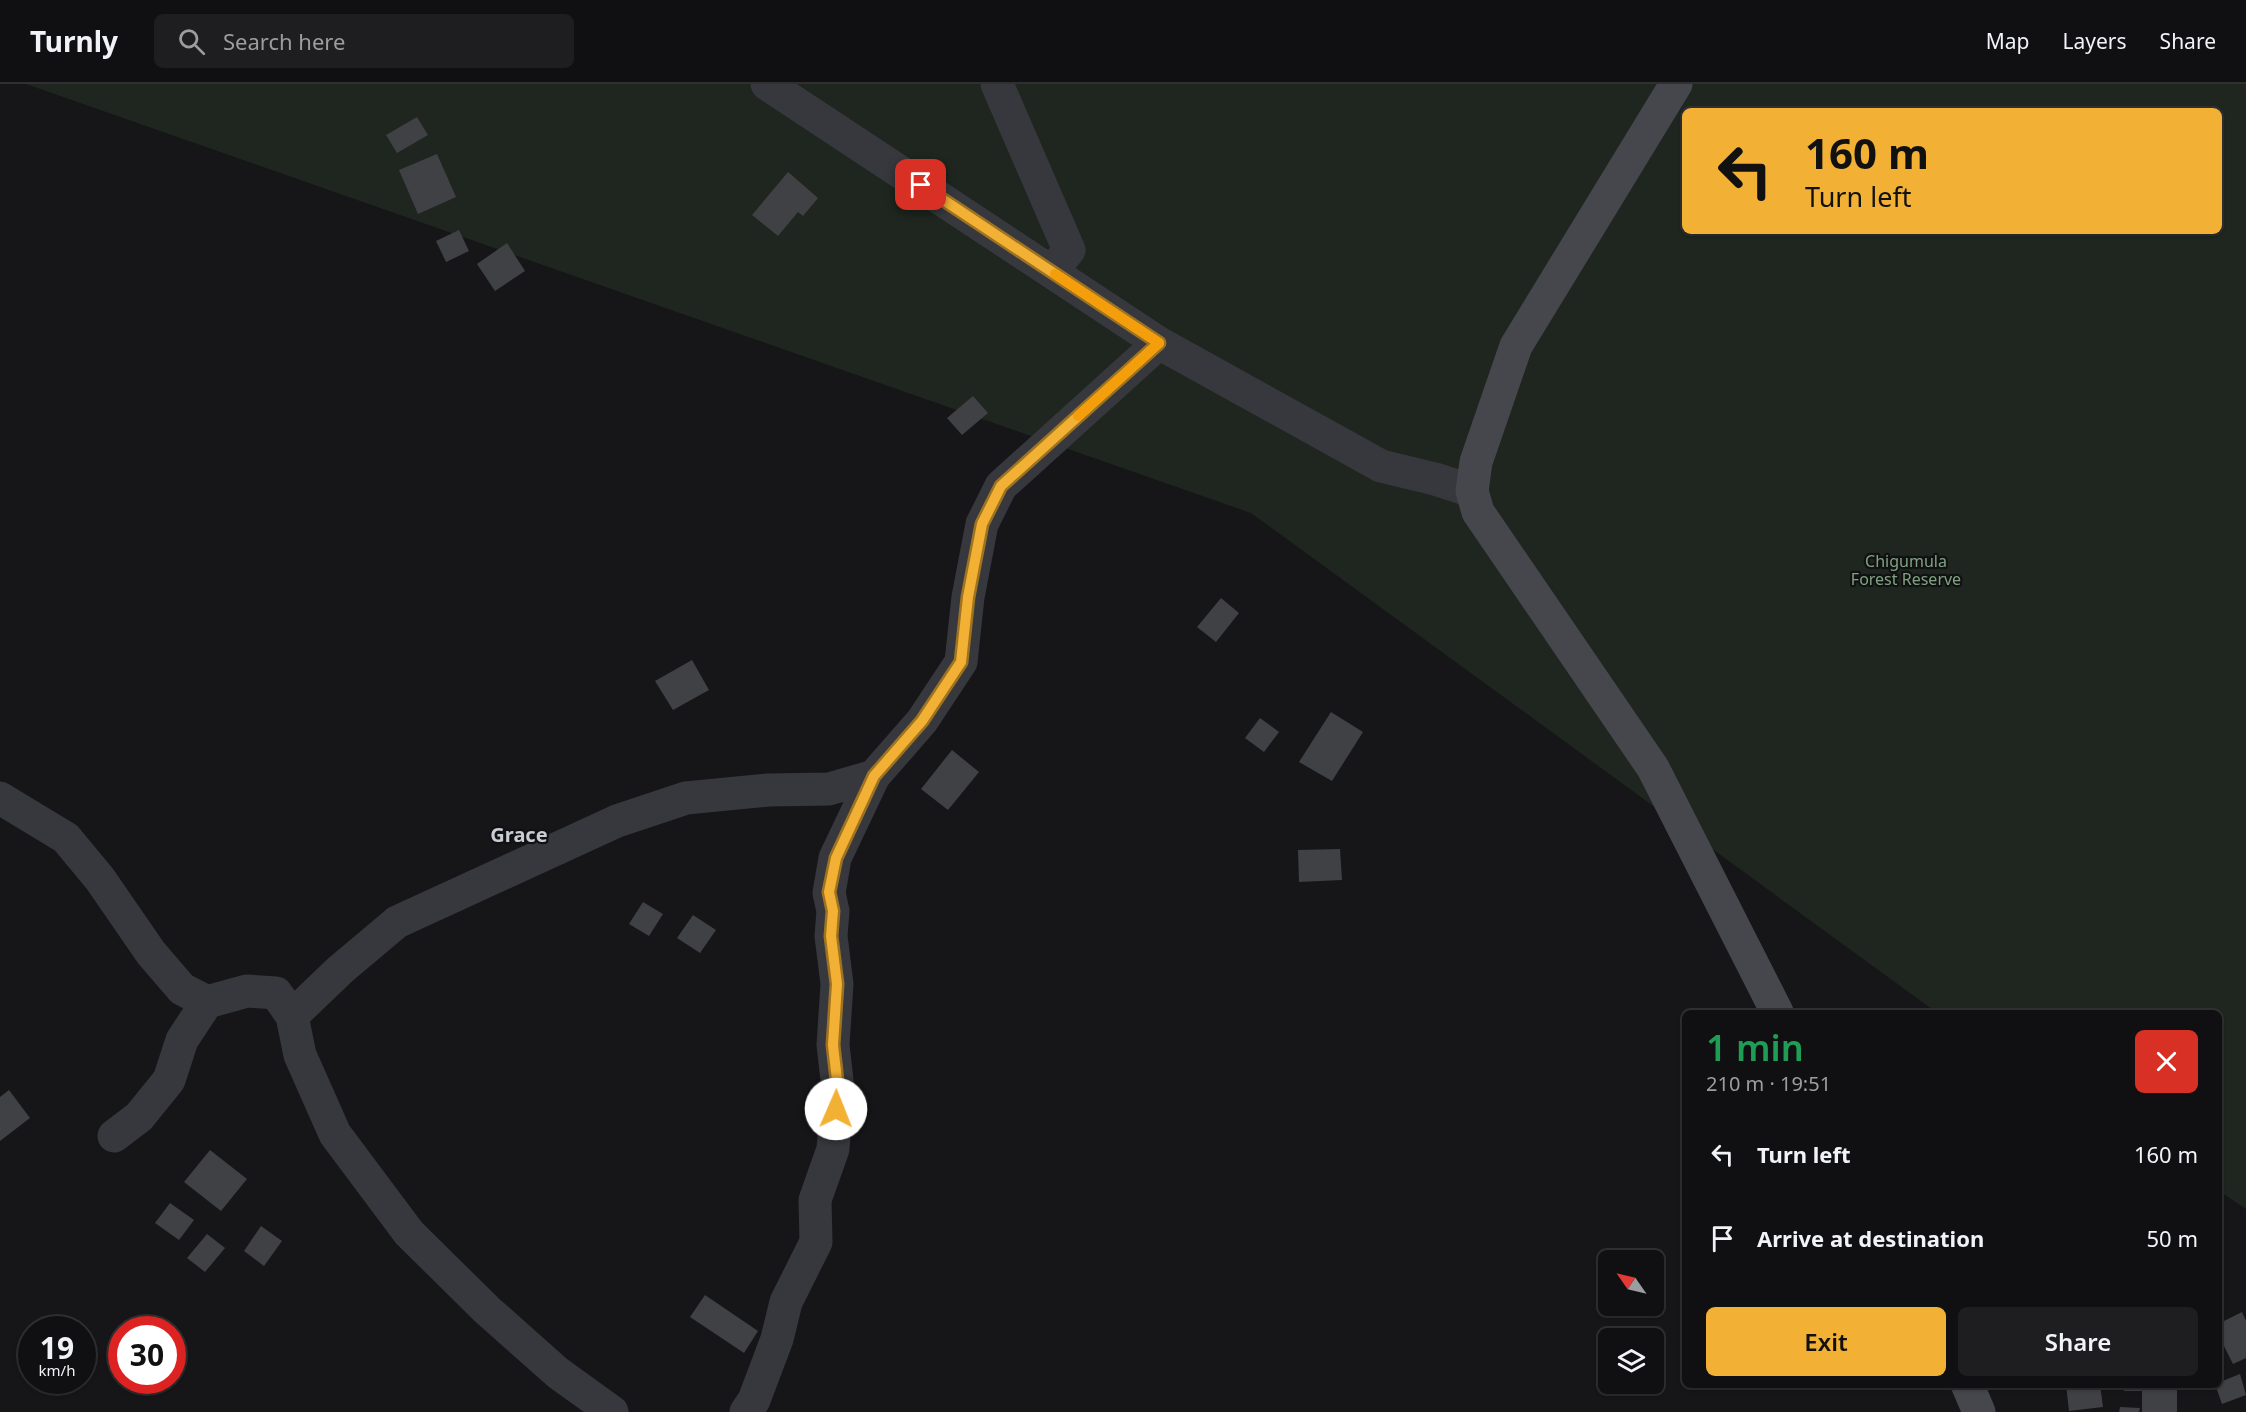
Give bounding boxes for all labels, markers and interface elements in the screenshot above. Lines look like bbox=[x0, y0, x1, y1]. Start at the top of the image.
search box bbox=[154, 14, 574, 68]
text: Turnly bbox=[30, 22, 118, 60]
icon: search bbox=[175, 25, 208, 58]
text: Search here bbox=[223, 26, 345, 56]
text: Map bbox=[1986, 27, 2030, 55]
text: Layers bbox=[2063, 27, 2127, 55]
text: Share bbox=[2160, 27, 2216, 55]
text: 160 m bbox=[1805, 124, 1929, 181]
icon: left bbox=[1706, 132, 1784, 210]
pin bbox=[895, 159, 946, 210]
icon: arrive bbox=[904, 168, 937, 201]
text: Turn left bbox=[1805, 178, 1911, 215]
park label: Chigumula Forest Reserve bbox=[1851, 550, 1961, 590]
district label: Grace bbox=[490, 821, 548, 848]
text: 1 min bbox=[1706, 1023, 1804, 1072]
button: close bbox=[2135, 1030, 2198, 1093]
text: 210 m · 19:51 bbox=[1706, 1070, 1831, 1097]
position arrow bbox=[804, 1077, 868, 1141]
icon: left bbox=[1706, 1138, 1739, 1171]
text: Turn left bbox=[1757, 1139, 1851, 1169]
text: 160 m bbox=[2134, 1139, 2198, 1169]
icon: arrive bbox=[1706, 1222, 1739, 1255]
text: Arrive at destination bbox=[1757, 1223, 1984, 1253]
text: 50 m bbox=[2147, 1223, 2198, 1253]
north arrow bbox=[1598, 1250, 1664, 1316]
map controls bbox=[1598, 1250, 1664, 1394]
button: Exit bbox=[1706, 1307, 1946, 1376]
button: Share bbox=[1958, 1307, 2198, 1376]
speed limit sign: 30 bbox=[108, 1316, 186, 1394]
text: 19 bbox=[40, 1327, 74, 1368]
button: layers bbox=[1598, 1328, 1664, 1394]
text: km/h bbox=[39, 1360, 75, 1380]

